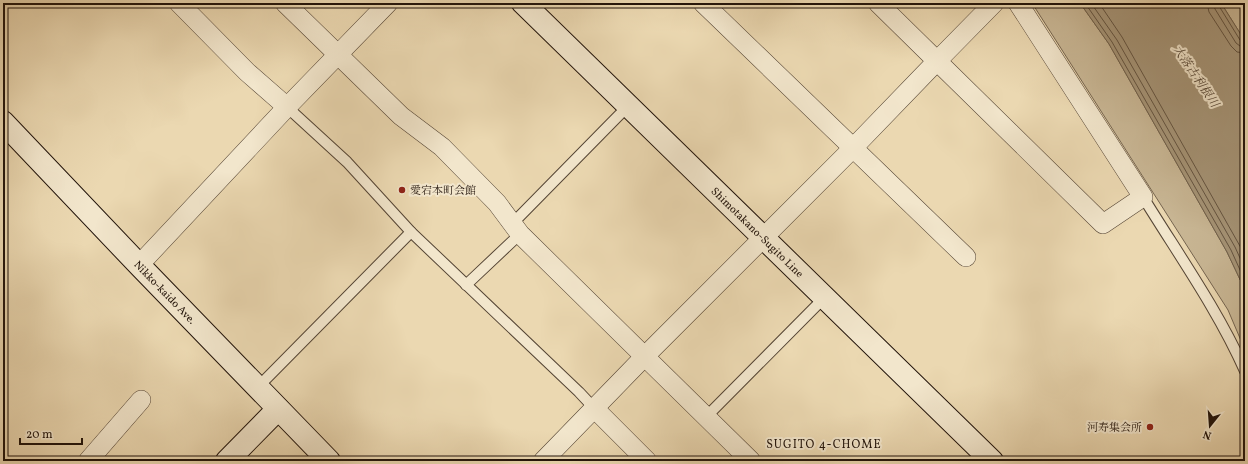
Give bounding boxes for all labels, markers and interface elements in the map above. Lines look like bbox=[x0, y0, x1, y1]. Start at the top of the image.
water label: 大落古利根川 bbox=[1168, 42, 1223, 113]
place label: 愛宕本町会館 bbox=[410, 184, 476, 199]
marker: 愛宕本町会館 bbox=[397, 185, 407, 195]
street label: Shimotakano-Sugito Line bbox=[707, 185, 806, 282]
street label: Nikko-kaido Ave. bbox=[130, 258, 199, 328]
north arrow bbox=[1190, 406, 1230, 446]
scale bar bbox=[20, 420, 82, 446]
place label: 河寿集会所 bbox=[1087, 421, 1142, 436]
marker: 河寿集会所 bbox=[1145, 422, 1155, 432]
text: N bbox=[1201, 426, 1214, 442]
text: 20 m bbox=[26, 427, 53, 443]
district label: SUGITO 4-CHOME bbox=[766, 437, 882, 453]

